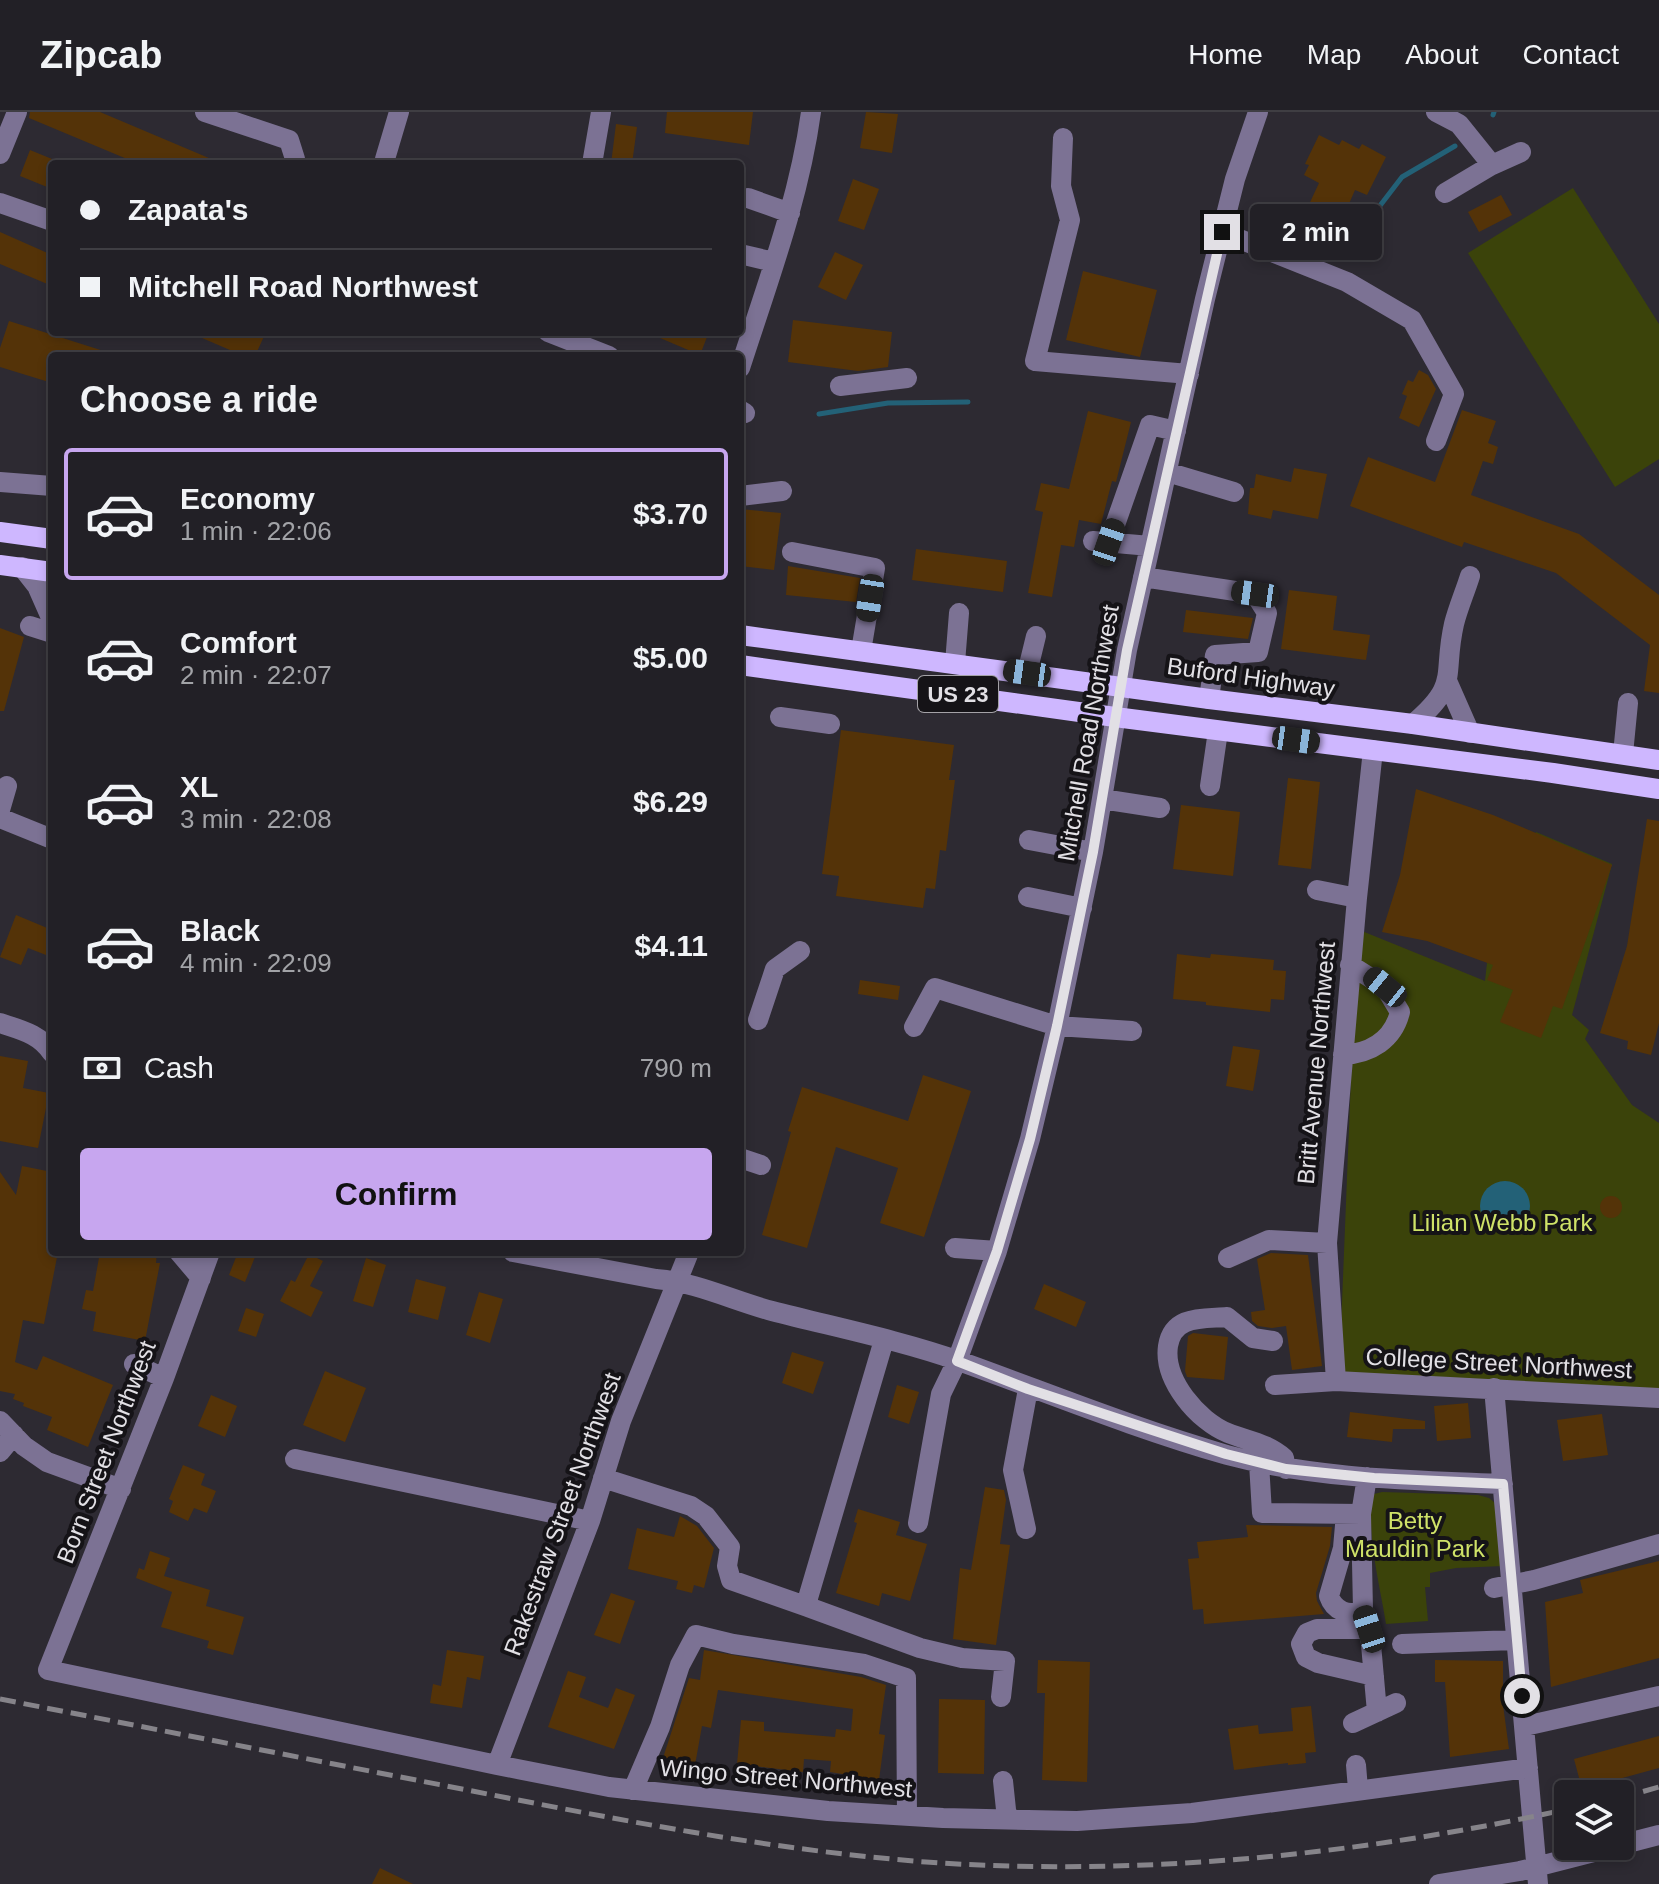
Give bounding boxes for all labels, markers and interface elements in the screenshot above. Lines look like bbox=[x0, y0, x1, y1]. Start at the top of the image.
text: Zipcab bbox=[40, 34, 162, 76]
text: Home bbox=[1188, 39, 1263, 70]
text: Map bbox=[1307, 39, 1361, 70]
text: About bbox=[1405, 39, 1479, 70]
text: Contact bbox=[1523, 39, 1619, 70]
text: Zapata's bbox=[128, 193, 249, 226]
callout: 2 min bbox=[1250, 204, 1382, 260]
route end bbox=[1204, 214, 1240, 250]
text: 2 min bbox=[1282, 217, 1350, 247]
text: Mitchell Road Northwest bbox=[128, 270, 478, 303]
text: Choose a ride bbox=[80, 379, 318, 420]
icon: car bbox=[84, 478, 156, 550]
text: Economy bbox=[180, 482, 315, 515]
text: $3.70 bbox=[633, 497, 708, 530]
car bbox=[1090, 515, 1128, 569]
text: 1 min · 22:06 bbox=[180, 516, 332, 546]
car bbox=[854, 572, 886, 624]
car bbox=[1230, 579, 1280, 609]
street label: Mitchell Road Northwest bbox=[1052, 602, 1124, 863]
icon: car bbox=[84, 622, 156, 694]
text: Comfort bbox=[180, 626, 297, 659]
text: $5.00 bbox=[633, 641, 708, 674]
street label: Buford Highway bbox=[1165, 652, 1337, 702]
car bbox=[1002, 658, 1052, 688]
text: 2 min · 22:07 bbox=[180, 660, 332, 690]
road number: US 23 bbox=[918, 676, 998, 712]
car bbox=[1271, 725, 1321, 755]
icon: car bbox=[84, 766, 156, 838]
text: XL bbox=[180, 770, 218, 803]
text: $6.29 bbox=[633, 785, 708, 818]
text: 3 min · 22:08 bbox=[180, 804, 332, 834]
icon: car bbox=[84, 910, 156, 982]
text: Black bbox=[180, 914, 260, 947]
text: $4.11 bbox=[635, 929, 708, 962]
street label: Britt Avenue Northwest bbox=[1292, 940, 1340, 1186]
text: 4 min · 22:09 bbox=[180, 948, 332, 978]
car bbox=[1359, 963, 1411, 1011]
icon: cash bbox=[80, 1046, 124, 1090]
text: Cash bbox=[144, 1051, 214, 1084]
text: 790 m bbox=[640, 1053, 712, 1083]
button: Confirm bbox=[80, 1148, 712, 1240]
park label: Lilian Webb Park bbox=[1412, 1209, 1593, 1236]
street label: Born Street Northwest bbox=[51, 1337, 161, 1567]
street label: College Street Northwest bbox=[1365, 1343, 1633, 1383]
street label: Rakestraw Street Northwest bbox=[498, 1369, 626, 1659]
park label: Betty Mauldin Park bbox=[1345, 1507, 1486, 1562]
car bbox=[1350, 1602, 1388, 1656]
route start bbox=[1504, 1678, 1540, 1714]
street label: Wingo Street Northwest bbox=[659, 1754, 914, 1803]
map controls bbox=[1554, 1780, 1634, 1860]
button: layers bbox=[1554, 1780, 1634, 1860]

